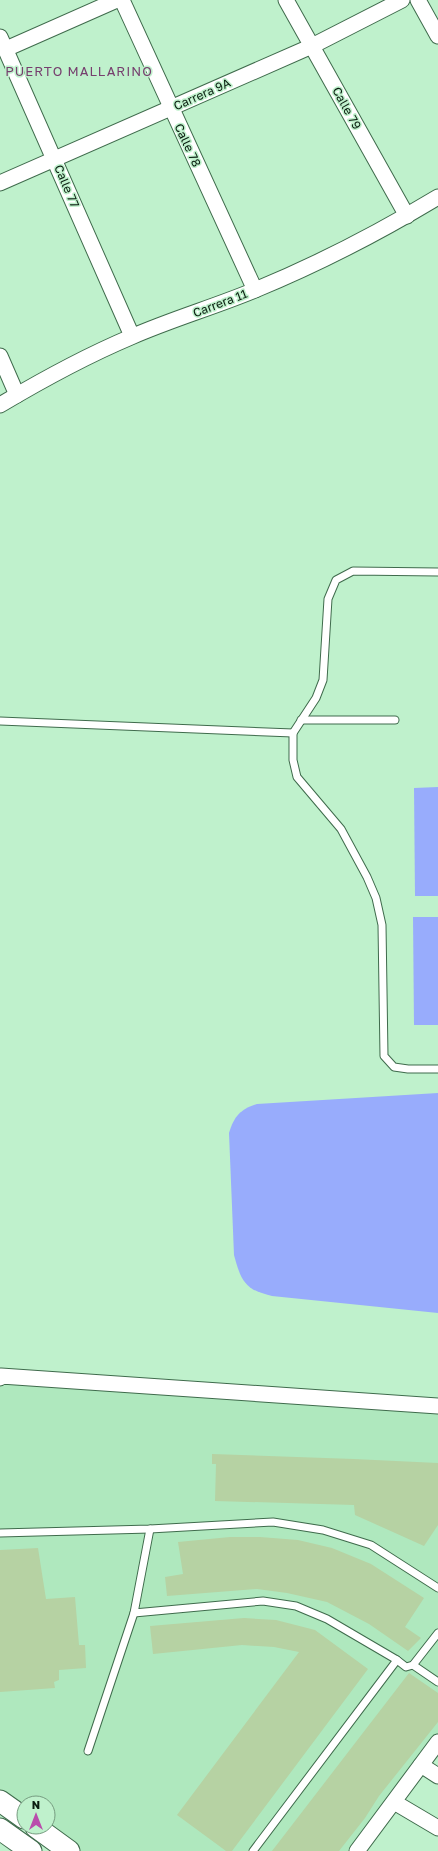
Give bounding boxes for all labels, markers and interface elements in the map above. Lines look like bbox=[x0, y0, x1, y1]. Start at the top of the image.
district label: PUERTO MALLARINO bbox=[5, 63, 153, 79]
street label: Carrera 9A bbox=[171, 75, 233, 113]
street label: Calle 79 bbox=[329, 84, 365, 132]
street label: Calle 78 bbox=[171, 121, 205, 169]
street label: Calle 77 bbox=[51, 162, 83, 210]
street label: Carrera 11 bbox=[191, 286, 250, 320]
north arrow bbox=[16, 1795, 56, 1835]
text: N bbox=[32, 1798, 40, 1811]

